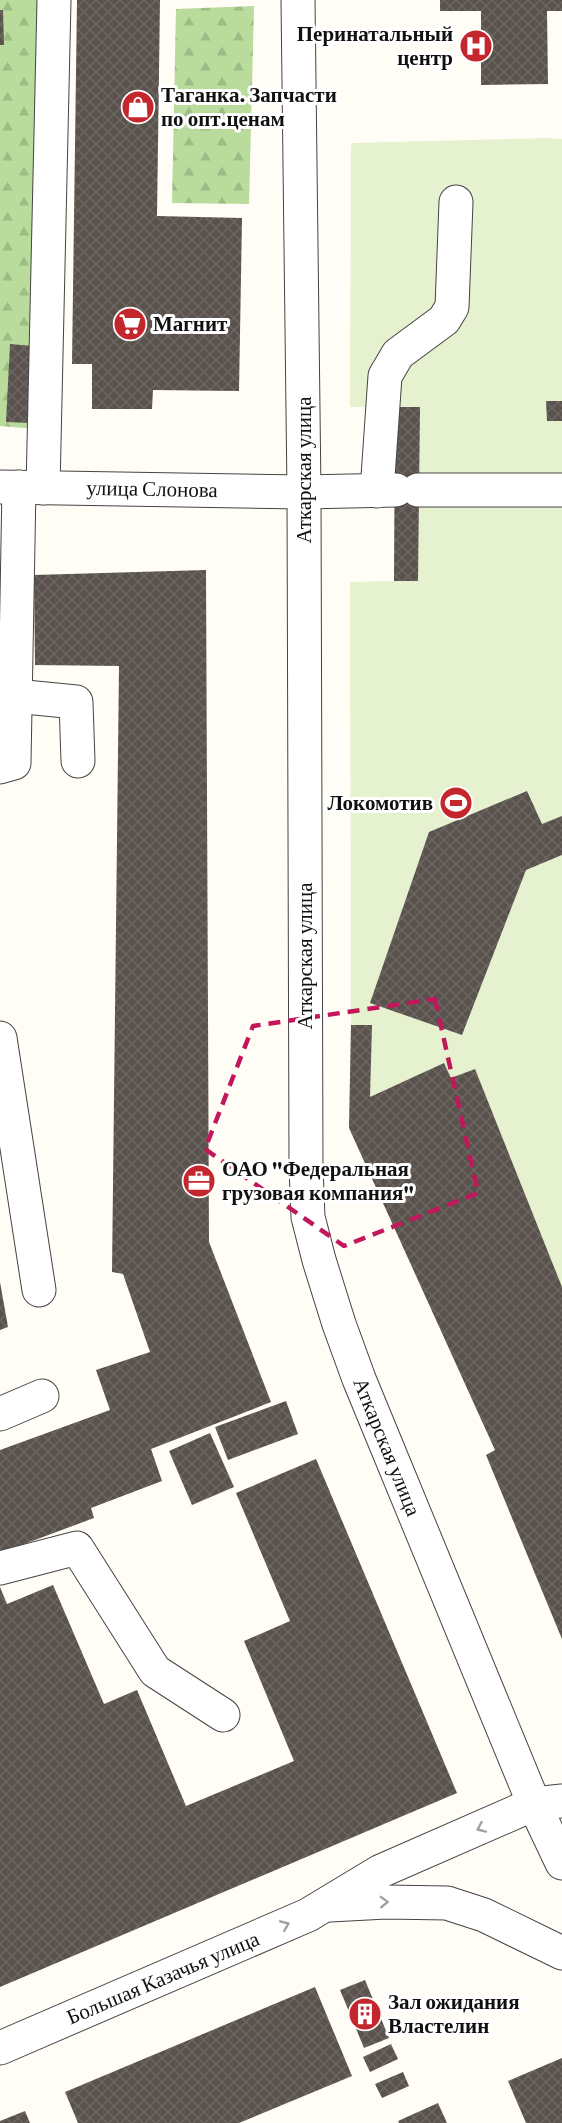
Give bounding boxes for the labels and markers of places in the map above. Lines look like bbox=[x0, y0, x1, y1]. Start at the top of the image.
place label: Перинатальный центр bbox=[297, 22, 453, 70]
hospital icon: Перинатальный центр bbox=[458, 28, 494, 64]
place label: Таганка. Запчасти по опт.ценам bbox=[161, 83, 337, 131]
shop icon: Таганка. Запчасти по опт.ценам bbox=[120, 89, 156, 125]
supermarket icon: Магнит bbox=[112, 306, 148, 342]
place label: Магнит bbox=[153, 312, 228, 336]
sports icon: Локомотив bbox=[438, 785, 474, 821]
place label: Локомотив bbox=[327, 791, 433, 815]
place label: ОАО "Федеральная грузовая компания" bbox=[222, 1157, 414, 1205]
office icon: ОАО "Федеральная грузовая компания" bbox=[181, 1163, 217, 1199]
place label: Зал ожидания Властелин bbox=[388, 1990, 520, 2038]
building icon: Зал ожидания Властелин bbox=[347, 1996, 383, 2032]

